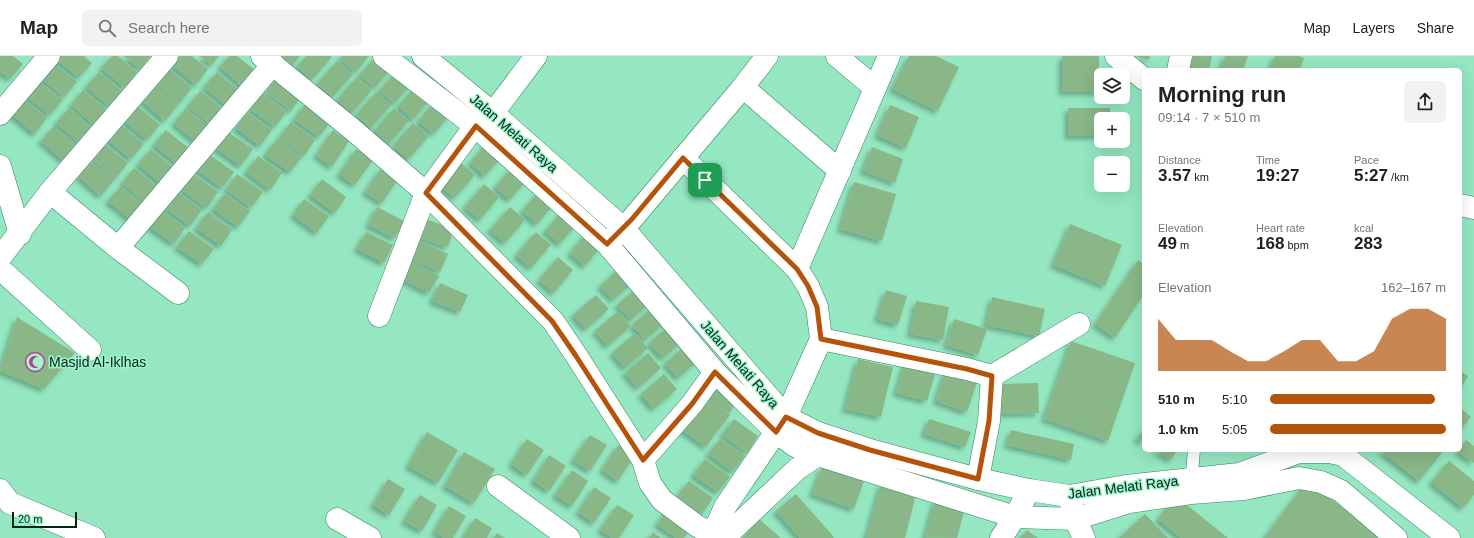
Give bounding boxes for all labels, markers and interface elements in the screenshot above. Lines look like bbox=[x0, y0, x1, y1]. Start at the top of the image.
search box bbox=[82, 10, 362, 46]
text: Map bbox=[20, 17, 58, 38]
icon: search bbox=[96, 17, 118, 39]
text: Search here bbox=[128, 19, 210, 36]
text: Map bbox=[1303, 20, 1331, 36]
text: Layers bbox=[1353, 20, 1395, 36]
text: Share bbox=[1417, 20, 1454, 36]
map controls bbox=[1094, 68, 1130, 192]
button: layers bbox=[1094, 68, 1130, 104]
button: share bbox=[1404, 81, 1446, 123]
text: Morning run bbox=[1158, 82, 1286, 107]
street label: Jalan Melati Raya bbox=[467, 90, 561, 176]
text: 09:14 · 7 × 510 m bbox=[1158, 110, 1260, 125]
button: + bbox=[1094, 112, 1130, 148]
text: Distance bbox=[1158, 154, 1201, 166]
text: Time bbox=[1256, 154, 1280, 166]
text: Pace bbox=[1354, 154, 1379, 166]
button: − bbox=[1094, 156, 1130, 192]
pin bbox=[688, 163, 722, 197]
text: 3.57 bbox=[1158, 166, 1191, 185]
text: 19:27 bbox=[1256, 166, 1299, 185]
text: 5:27 bbox=[1354, 166, 1388, 185]
icon: arrive bbox=[694, 169, 716, 191]
text: km bbox=[1191, 171, 1209, 183]
text: /km bbox=[1388, 171, 1409, 183]
text: Elevation bbox=[1158, 222, 1203, 234]
text: Heart rate bbox=[1256, 222, 1305, 234]
text: kcal bbox=[1354, 222, 1374, 234]
text: 49 bbox=[1158, 234, 1177, 253]
text: 168 bbox=[1256, 234, 1284, 253]
text: 283 bbox=[1354, 234, 1382, 253]
text: m bbox=[1177, 239, 1189, 251]
text: bpm bbox=[1284, 239, 1309, 251]
text: Elevation bbox=[1158, 280, 1211, 295]
text: 162–167 m bbox=[1381, 280, 1446, 295]
street label: Jalan Melati Raya bbox=[697, 317, 783, 411]
mosque icon: Masjid Al-Iklhas bbox=[24, 351, 46, 373]
place label: Masjid Al-Iklhas bbox=[49, 354, 146, 370]
text: 510 m bbox=[1158, 392, 1195, 407]
text: 5:10 bbox=[1222, 392, 1247, 407]
text: 1.0 km bbox=[1158, 422, 1198, 437]
text: 5:05 bbox=[1222, 422, 1247, 437]
street label: Jalan Melati Raya bbox=[1067, 472, 1179, 502]
scale bar bbox=[12, 510, 77, 529]
text: 20 m bbox=[18, 513, 42, 525]

